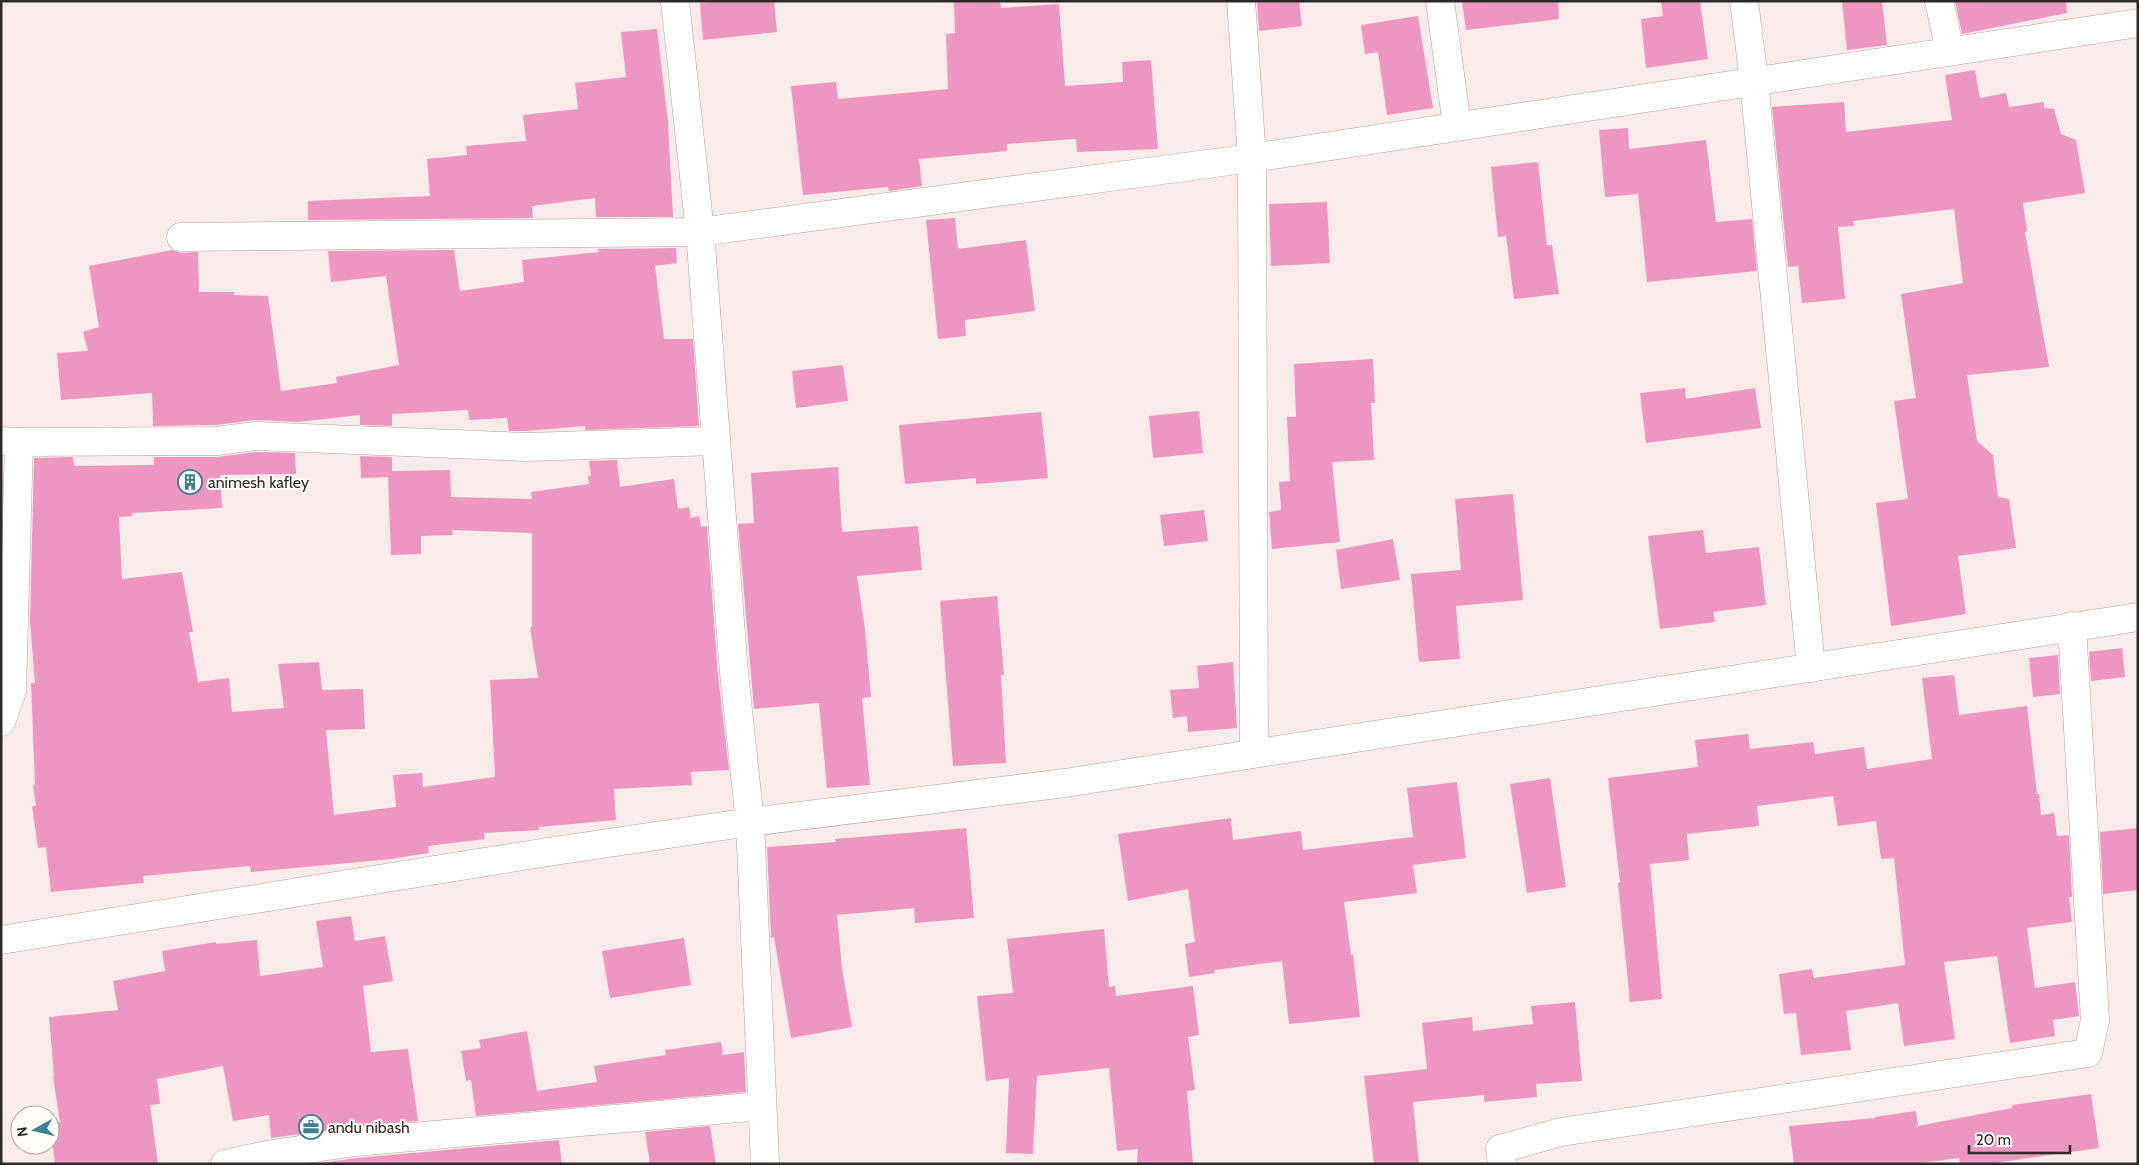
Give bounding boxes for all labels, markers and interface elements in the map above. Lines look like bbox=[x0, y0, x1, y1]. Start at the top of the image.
building icon: animesh kafley bbox=[177, 469, 203, 495]
place label: animesh kafley bbox=[208, 473, 309, 492]
north arrow bbox=[10, 1105, 60, 1155]
office icon: andu nibash bbox=[298, 1114, 324, 1140]
place label: andu nibash bbox=[328, 1118, 410, 1137]
scale bar bbox=[1969, 1122, 2070, 1154]
text: N bbox=[13, 1126, 32, 1138]
text: 20 m bbox=[1976, 1131, 2011, 1149]

